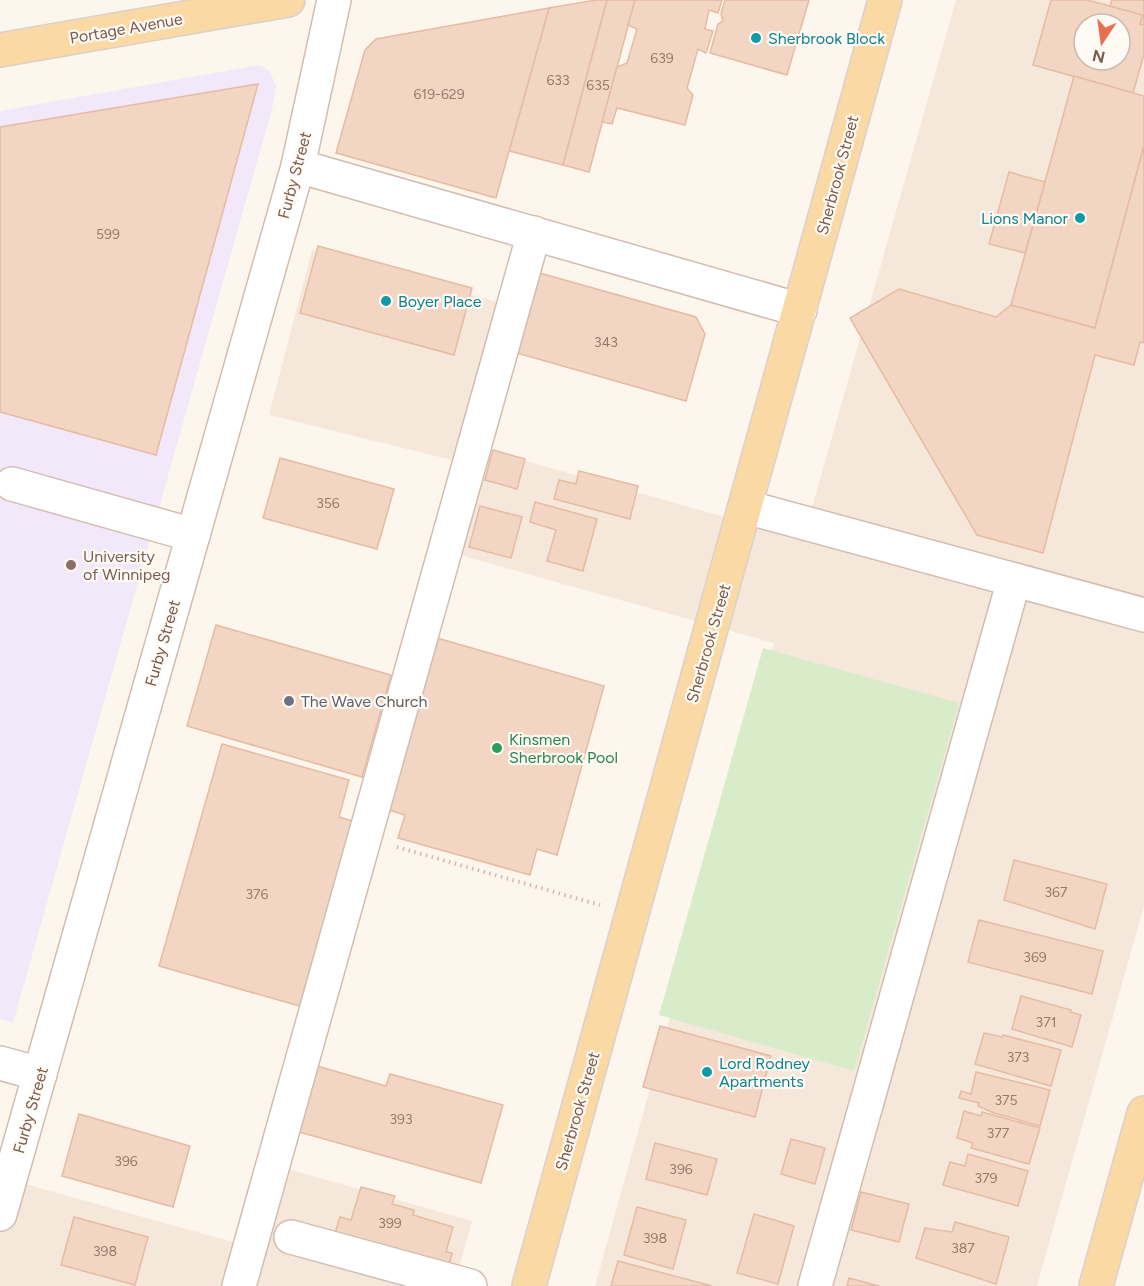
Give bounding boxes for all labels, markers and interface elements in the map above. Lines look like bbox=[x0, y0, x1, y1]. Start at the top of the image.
street label: Portage Avenue bbox=[68, 9, 184, 48]
north arrow bbox=[1072, 12, 1132, 72]
place label: Sherbrook Block bbox=[768, 29, 885, 48]
marker: Sherbrook Block bbox=[749, 31, 763, 45]
text: N bbox=[1091, 45, 1107, 67]
house number: 639 bbox=[650, 50, 674, 67]
house number: 633 bbox=[546, 72, 570, 89]
house number: 635 bbox=[586, 77, 610, 94]
house number: 619-629 bbox=[413, 86, 465, 103]
street label: Sherbrook Street bbox=[812, 113, 863, 237]
street label: Furby Street bbox=[274, 130, 315, 221]
place label: Lions Manor bbox=[981, 209, 1069, 228]
marker: Lions Manor bbox=[1073, 211, 1087, 225]
house number: 599 bbox=[96, 226, 120, 243]
place label: Boyer Place bbox=[398, 292, 482, 311]
marker: Boyer Place bbox=[379, 294, 393, 308]
house number: 343 bbox=[594, 334, 618, 351]
house number: 356 bbox=[316, 495, 340, 512]
place label: University of Winnipeg bbox=[83, 547, 170, 584]
marker: University of Winnipeg bbox=[64, 558, 78, 572]
street label: Sherbrook Street bbox=[682, 582, 735, 705]
street label: Furby Street bbox=[141, 598, 184, 689]
place label: The Wave Church bbox=[301, 692, 427, 711]
marker: The Wave Church bbox=[282, 694, 296, 708]
place label: Kinsmen Sherbrook Pool bbox=[509, 730, 618, 767]
marker: Kinsmen Sherbrook Pool bbox=[490, 741, 504, 755]
house number: 367 bbox=[1044, 884, 1068, 901]
house number: 376 bbox=[245, 886, 269, 903]
house number: 369 bbox=[1023, 949, 1047, 966]
house number: 371 bbox=[1036, 1014, 1056, 1031]
house number: 373 bbox=[1007, 1049, 1029, 1066]
street label: Sherbrook Street bbox=[551, 1050, 604, 1173]
place label: Lord Rodney Apartments bbox=[719, 1054, 810, 1091]
street label: Furby Street bbox=[9, 1065, 52, 1156]
marker: Lord Rodney Apartments bbox=[700, 1065, 714, 1079]
house number: 375 bbox=[994, 1092, 1018, 1109]
house number: 393 bbox=[389, 1111, 413, 1128]
house number: 377 bbox=[987, 1125, 1010, 1142]
house number: 396 bbox=[114, 1153, 138, 1170]
house number: 396 bbox=[669, 1161, 693, 1178]
house number: 379 bbox=[974, 1170, 998, 1187]
house number: 399 bbox=[378, 1215, 402, 1232]
house number: 398 bbox=[643, 1230, 667, 1247]
house number: 387 bbox=[951, 1240, 975, 1257]
house number: 398 bbox=[93, 1243, 117, 1260]

